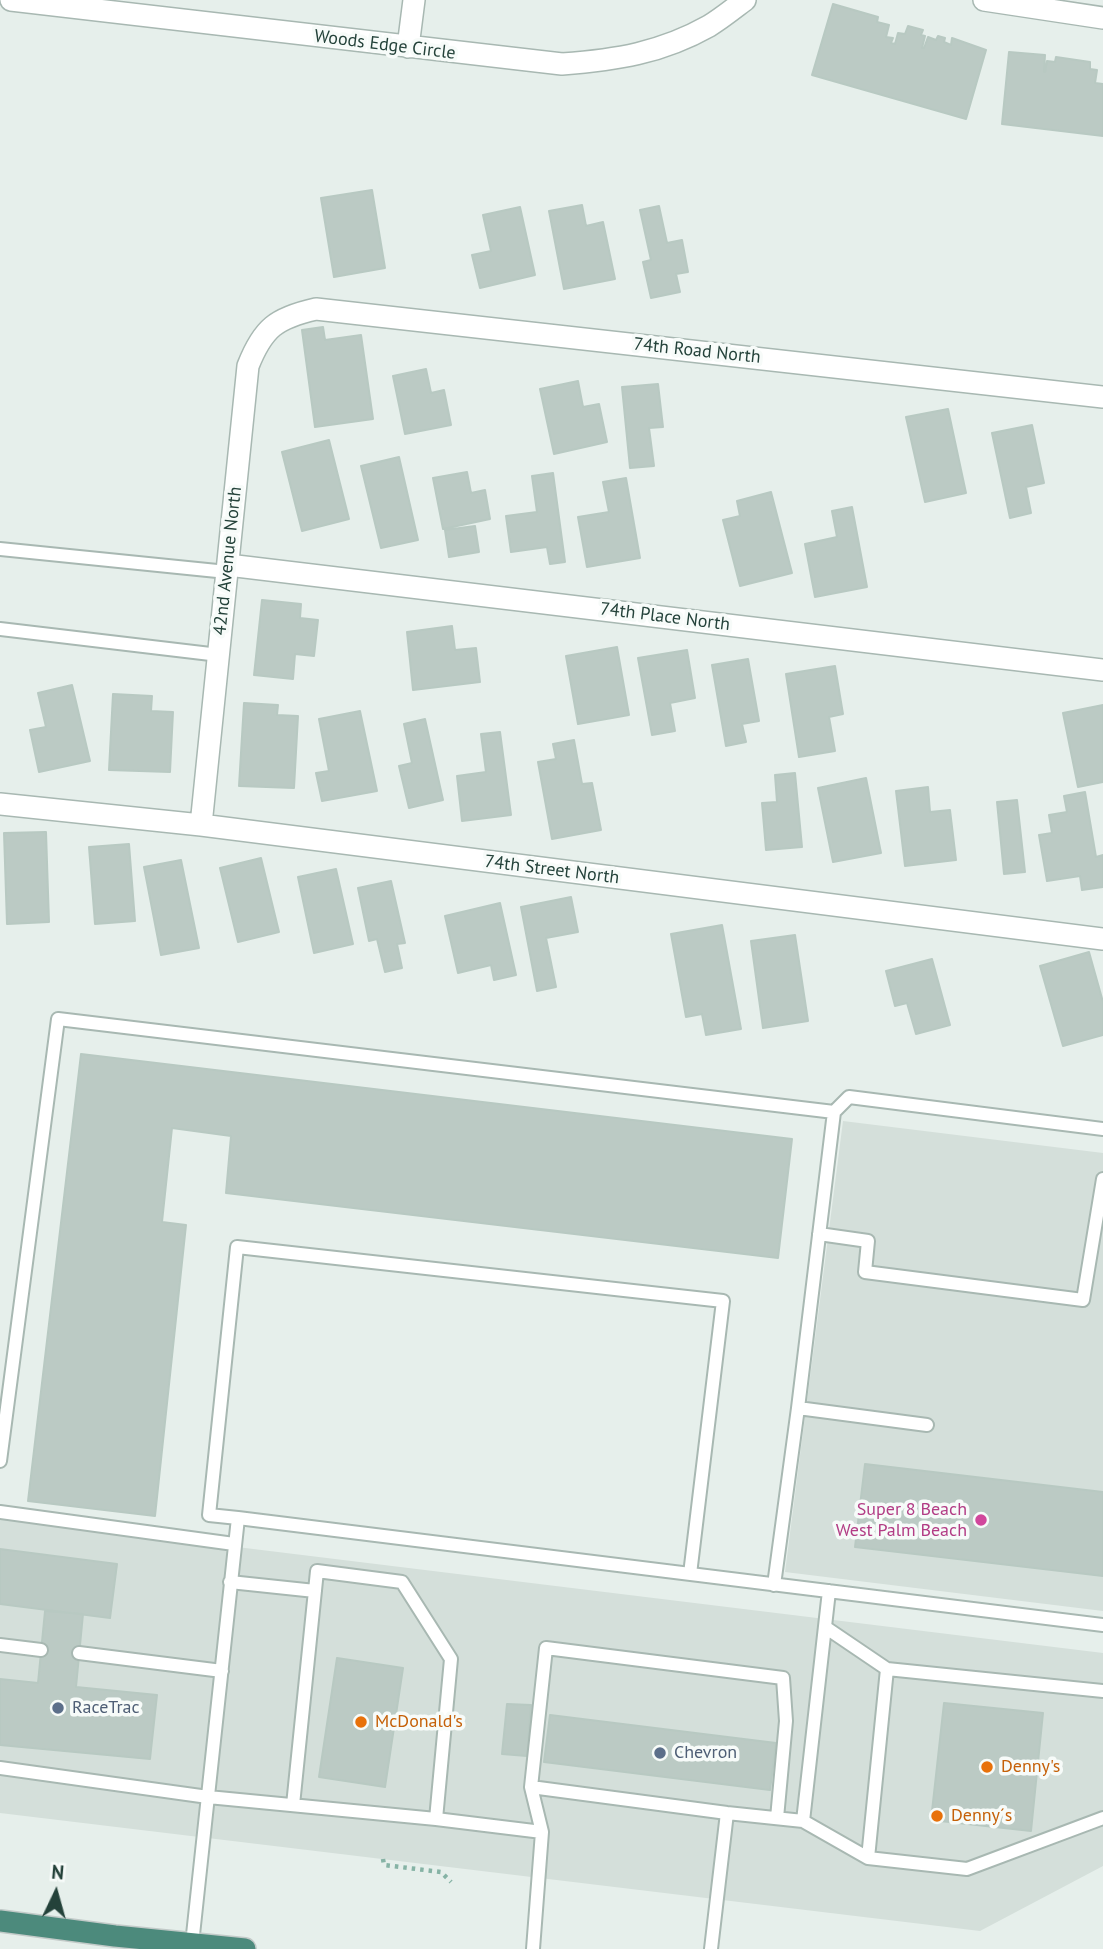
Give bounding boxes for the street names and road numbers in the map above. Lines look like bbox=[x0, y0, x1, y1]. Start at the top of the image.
street label: Woods Edge Circle bbox=[313, 26, 457, 64]
street label: 74th Road North bbox=[632, 334, 762, 368]
street label: 42nd Avenue North bbox=[209, 486, 247, 636]
street label: 74th Place North bbox=[599, 598, 731, 636]
street label: 74th Street North bbox=[483, 851, 621, 889]

